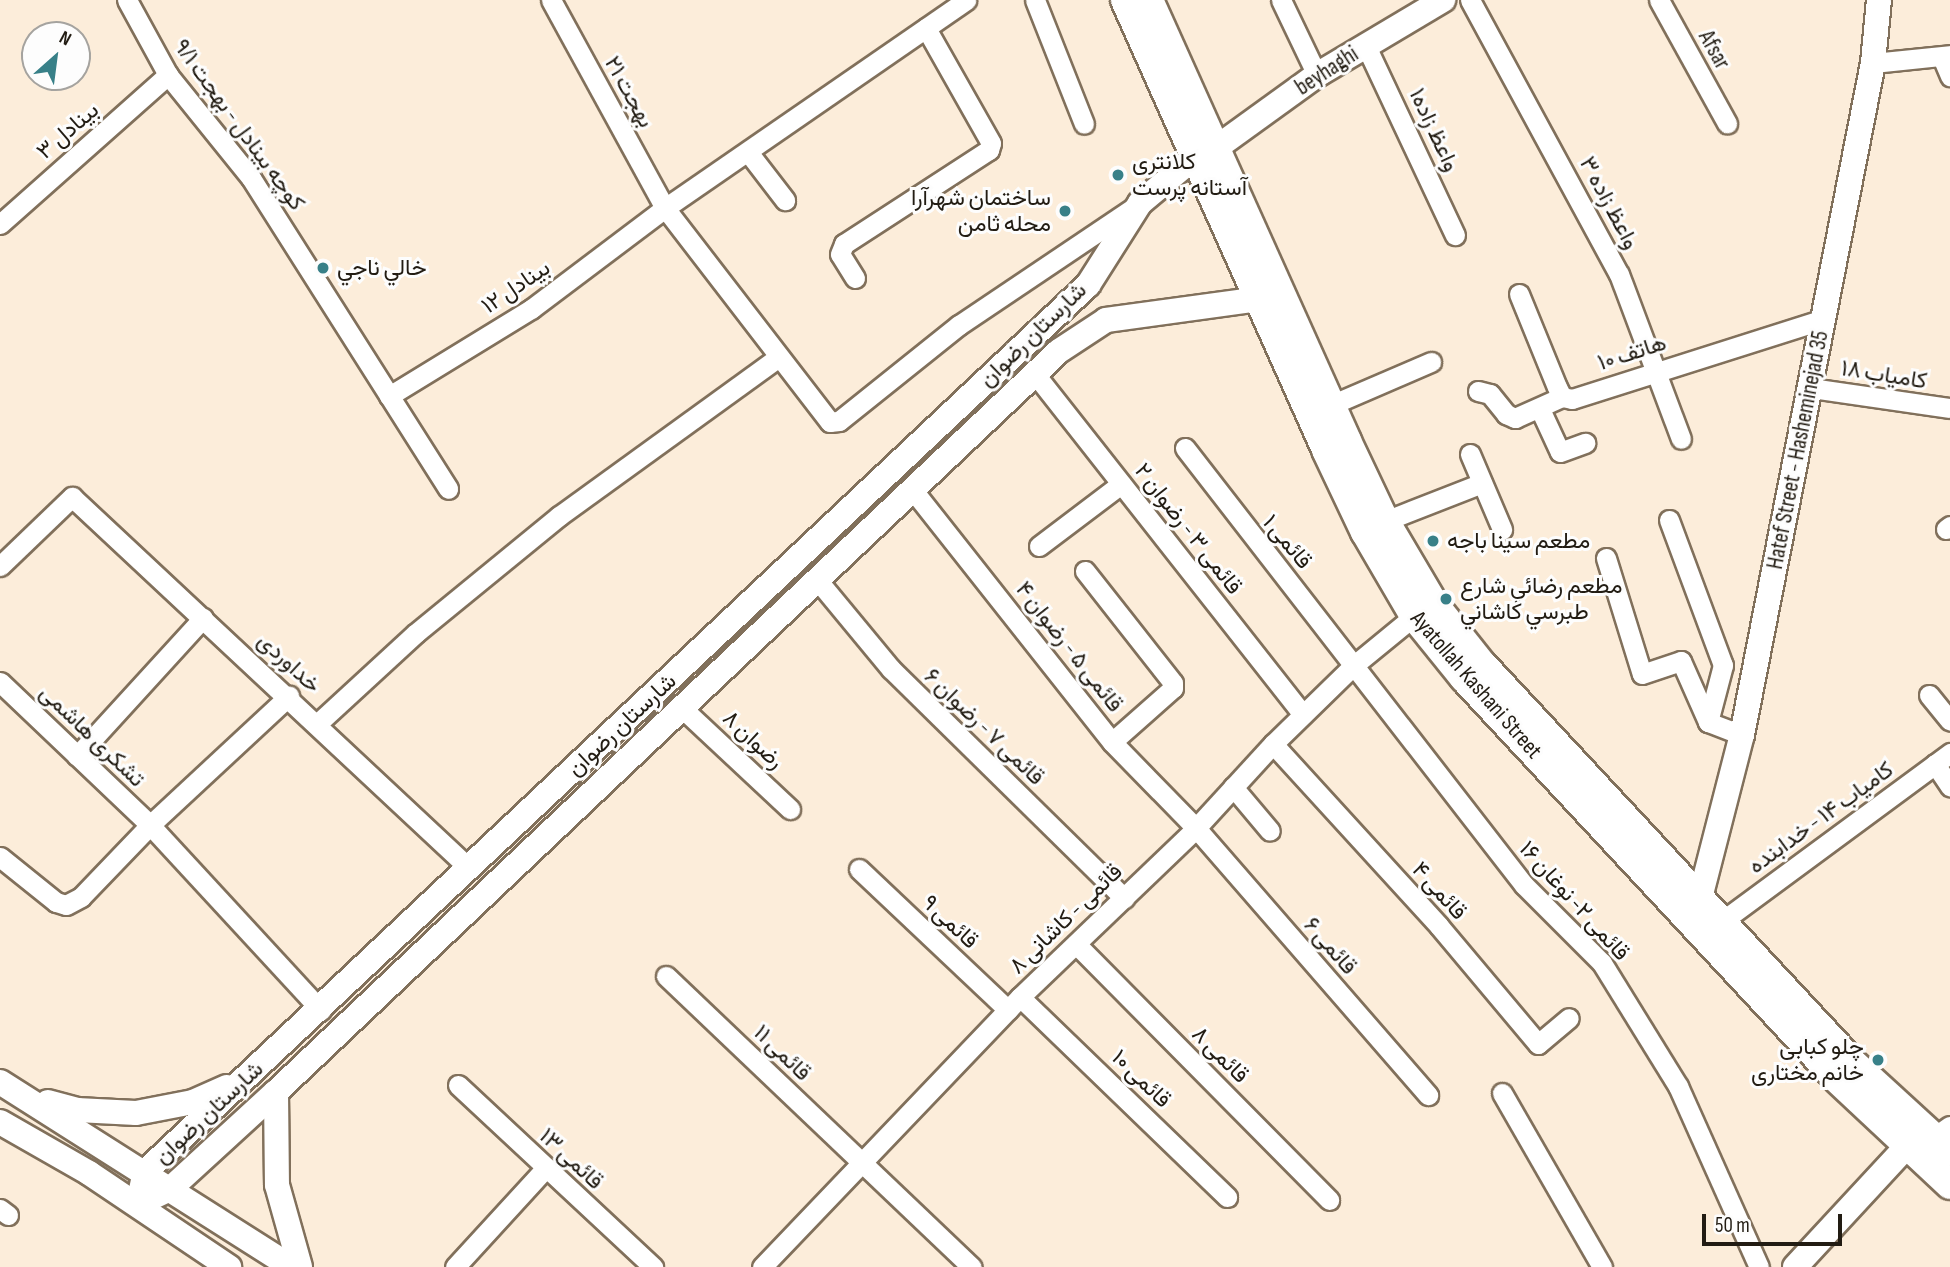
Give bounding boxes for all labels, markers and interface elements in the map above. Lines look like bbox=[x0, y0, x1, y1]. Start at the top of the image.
north arrow bbox=[21, 21, 91, 91]
text: N bbox=[55, 26, 75, 51]
street label: Afsar bbox=[1692, 26, 1736, 74]
street label: کوچه بینادل - بهجت ۹/۱ bbox=[168, 34, 310, 216]
street label: beyhaghi bbox=[1290, 40, 1364, 102]
street label: بهجت ۲۱ bbox=[598, 51, 660, 133]
street label: واعظ زاده۱ bbox=[1403, 84, 1465, 176]
street label: بینادل ۳ bbox=[31, 97, 105, 165]
place label: کلانتری آستانه پرست bbox=[1132, 148, 1247, 202]
street label: واعظ زاده ۳ bbox=[1573, 152, 1645, 254]
marker: کلانتری آستانه پرست bbox=[1110, 167, 1126, 183]
place label: ساختمان شهرآرا محله ثامن bbox=[911, 184, 1051, 238]
marker: ساختمان شهرآرا محله ثامن bbox=[1057, 203, 1073, 219]
place label: خالي ناجي bbox=[337, 254, 427, 282]
street label: بینادل ۱۲ bbox=[476, 254, 556, 320]
marker: خالي ناجي bbox=[315, 260, 331, 276]
street label: شارستان رضوان bbox=[973, 277, 1093, 393]
street label: Hatef Street - Hasheminejad 35 bbox=[1761, 328, 1835, 572]
street label: هاتف ۱۰ bbox=[1594, 329, 1670, 377]
street label: کامیاب ۱۸ bbox=[1839, 355, 1929, 395]
street label: قائمی ۳ - رضوان ۲ bbox=[1128, 458, 1248, 600]
street label: قائمی ۱ bbox=[1256, 509, 1318, 575]
place label: مطعم سينا باجه bbox=[1447, 527, 1590, 555]
marker: مطعم سينا باجه bbox=[1425, 533, 1441, 549]
place label: مطعم رضائي شارع طبرسي كاشاني bbox=[1460, 572, 1622, 626]
street label: قائمی ۵ - رضوان ۴ bbox=[1009, 576, 1129, 718]
marker: مطعم رضائي شارع طبرسي كاشاني bbox=[1438, 591, 1454, 607]
street label: Ayatollah Kashani Street bbox=[1404, 606, 1548, 764]
street label: خداوردی bbox=[252, 627, 326, 699]
street label: قائمی ۷ - رضوان ۶ bbox=[918, 663, 1050, 791]
street label: شارستان رضوان bbox=[562, 668, 682, 782]
street label: تشکری هاشمی bbox=[34, 679, 150, 793]
street label: رضوان ۸ bbox=[717, 705, 789, 775]
street label: کامیاب ۱۴ - خدابنده bbox=[1743, 756, 1899, 880]
street label: قائمی ۲- نوغان ۱۶ bbox=[1513, 835, 1635, 967]
street label: قائمی ۴ bbox=[1406, 856, 1472, 926]
street label: قائمی - کاشانی ۸ bbox=[1004, 858, 1128, 980]
street label: قائمی ۹ bbox=[916, 889, 984, 955]
street label: قائمی ۶ bbox=[1298, 912, 1362, 980]
street label: قائمی ۱۱ bbox=[748, 1019, 816, 1087]
street label: قائمی ۸ bbox=[1186, 1021, 1254, 1089]
place label: چلو کبابی خانم مختاری bbox=[1751, 1033, 1864, 1087]
street label: قائمی ۱۰ bbox=[1106, 1044, 1176, 1114]
marker: چلو کبابی خانم مختاری bbox=[1870, 1052, 1886, 1068]
street label: شارستان رضوان bbox=[149, 1056, 269, 1170]
street label: قائمی ۱۳ bbox=[533, 1122, 609, 1196]
scale bar bbox=[1705, 1200, 1845, 1244]
text: 50 m bbox=[1715, 1213, 1750, 1238]

